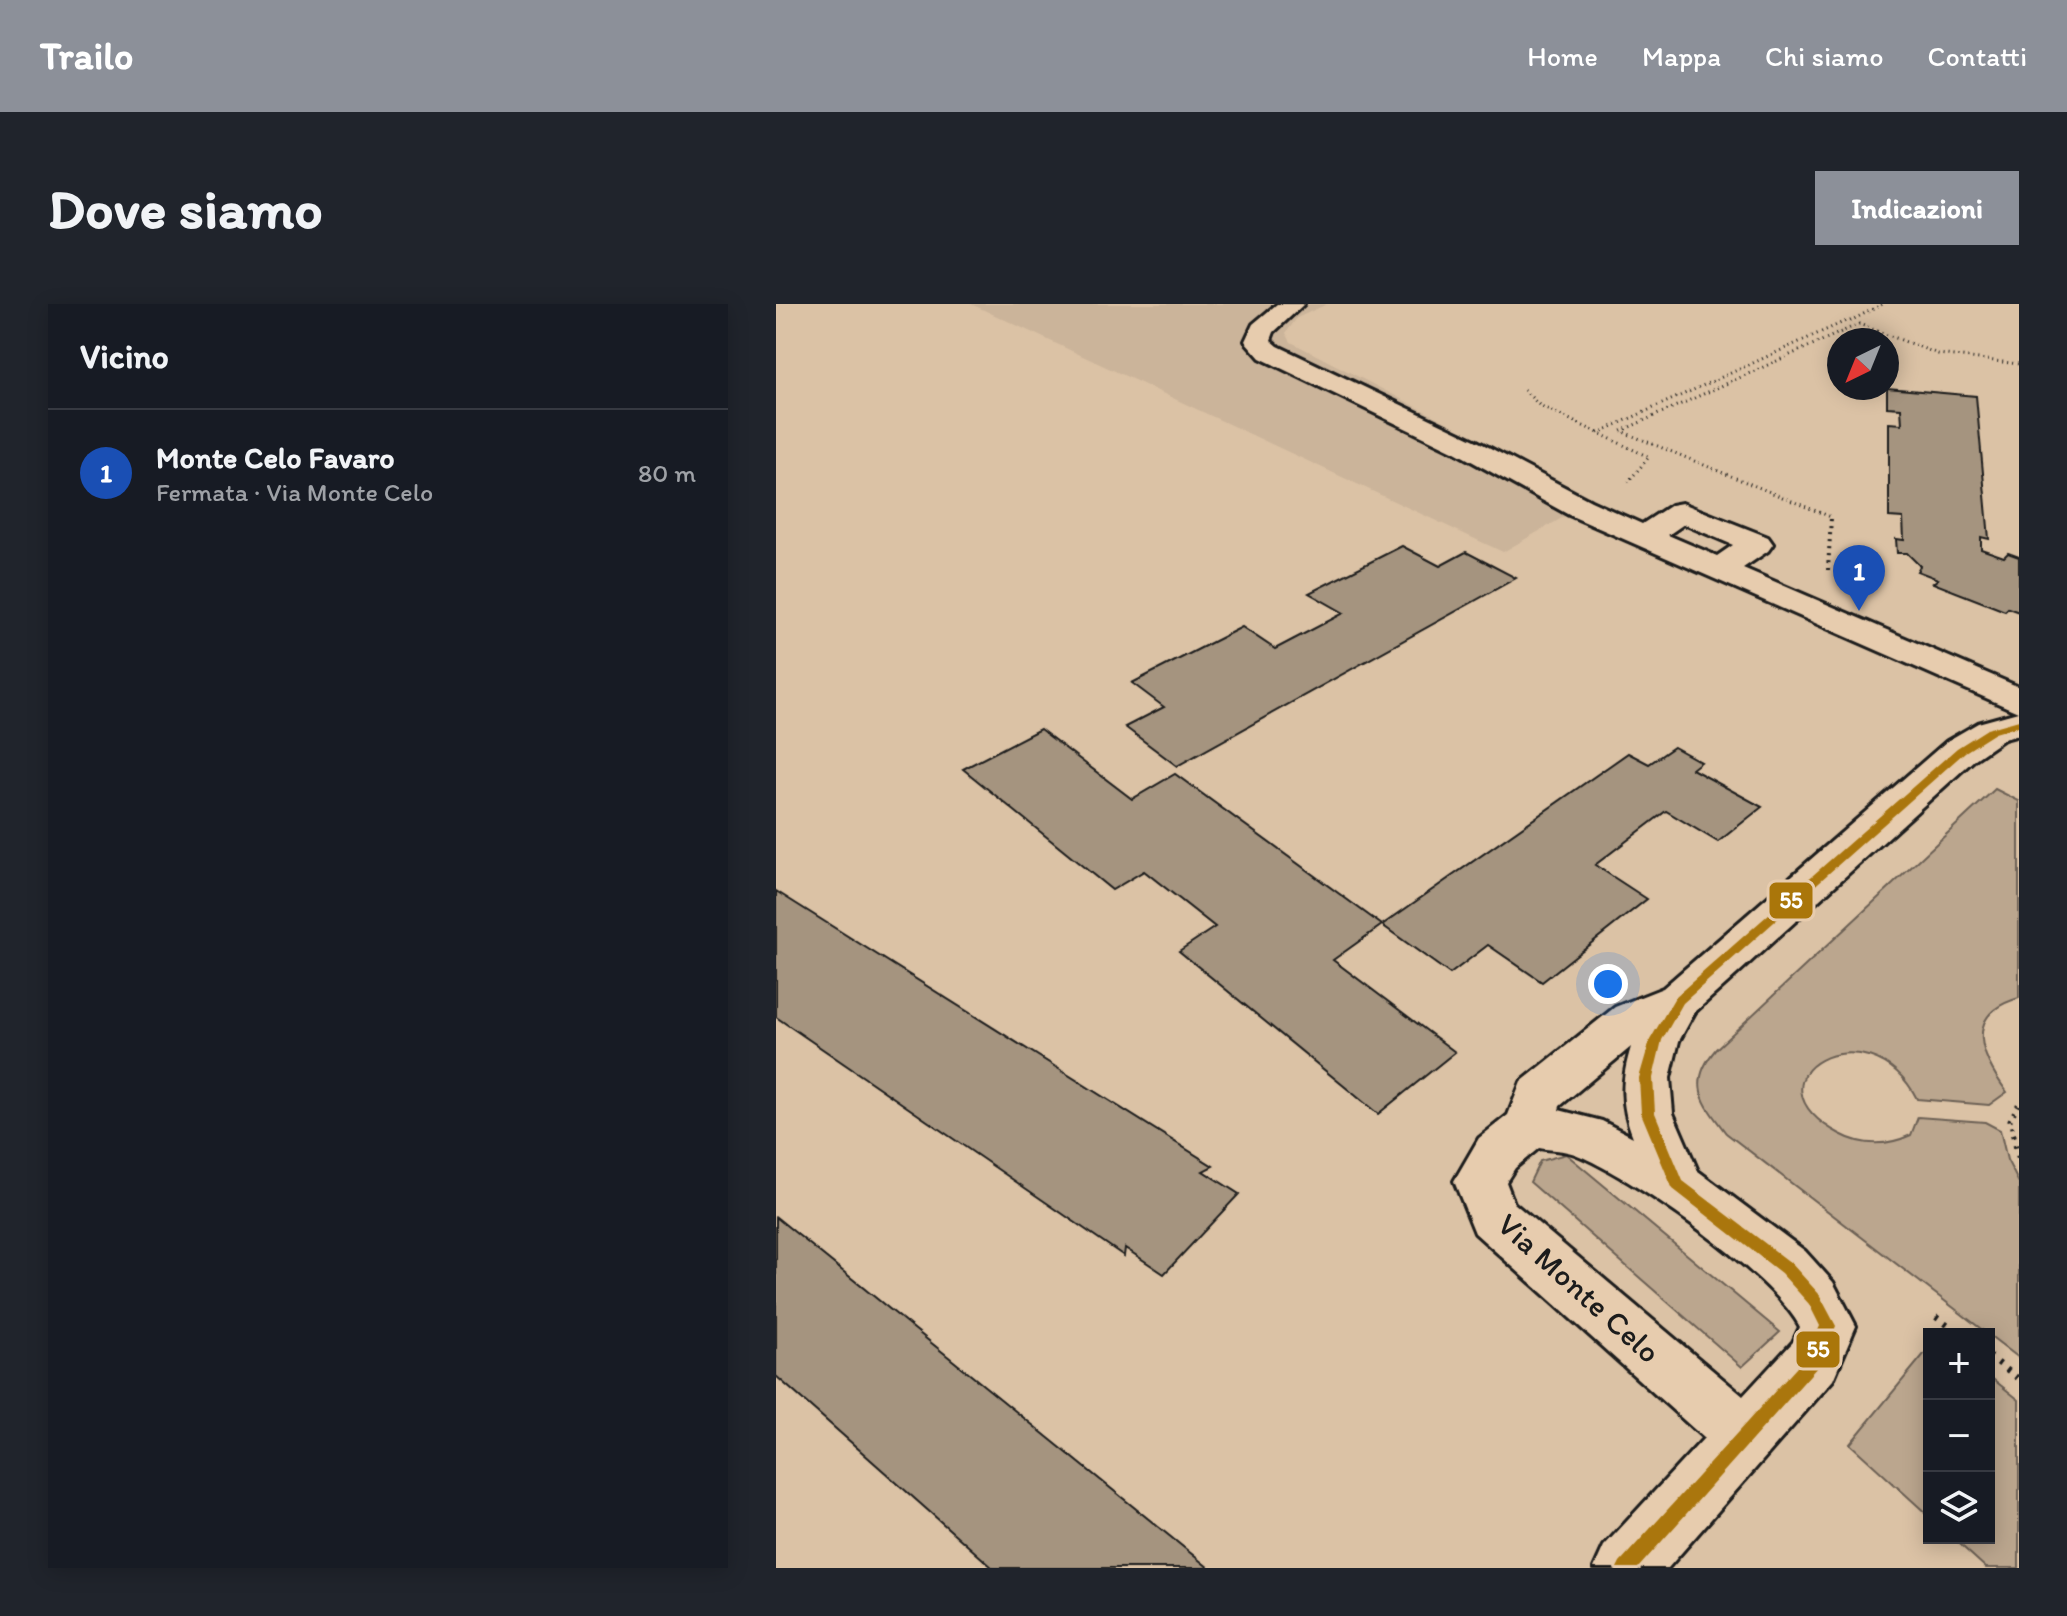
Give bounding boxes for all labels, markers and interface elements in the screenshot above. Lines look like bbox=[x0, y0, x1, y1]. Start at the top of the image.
text: Trailo bbox=[40, 33, 133, 79]
text: Home bbox=[1527, 39, 1598, 73]
text: Mappa bbox=[1642, 39, 1721, 73]
text: Chi siamo bbox=[1765, 39, 1884, 73]
text: Contatti bbox=[1928, 39, 2027, 73]
button: Indicazioni bbox=[1815, 171, 2019, 245]
text: Dove siamo bbox=[48, 175, 323, 242]
north arrow bbox=[1827, 328, 1899, 400]
text: Vicino bbox=[80, 336, 169, 377]
text: Monte Celo Favaro bbox=[156, 439, 395, 476]
text: 1 bbox=[100, 457, 112, 489]
text: 80 m bbox=[638, 457, 696, 489]
text: Fermata · Via Monte Celo bbox=[156, 476, 433, 508]
pin: 1 bbox=[1833, 545, 1885, 611]
line badge: 55 bbox=[1768, 881, 1814, 920]
text: 55 bbox=[1779, 887, 1803, 914]
your location bbox=[1588, 964, 1628, 1004]
street label: Via Monte Celo bbox=[1490, 1205, 1668, 1371]
map controls bbox=[1923, 1328, 1995, 1544]
button: + bbox=[1923, 1328, 1995, 1400]
line badge: 55 bbox=[1795, 1330, 1841, 1369]
text: 55 bbox=[1806, 1336, 1830, 1363]
button: − bbox=[1923, 1400, 1995, 1472]
button: layers bbox=[1923, 1472, 1995, 1544]

